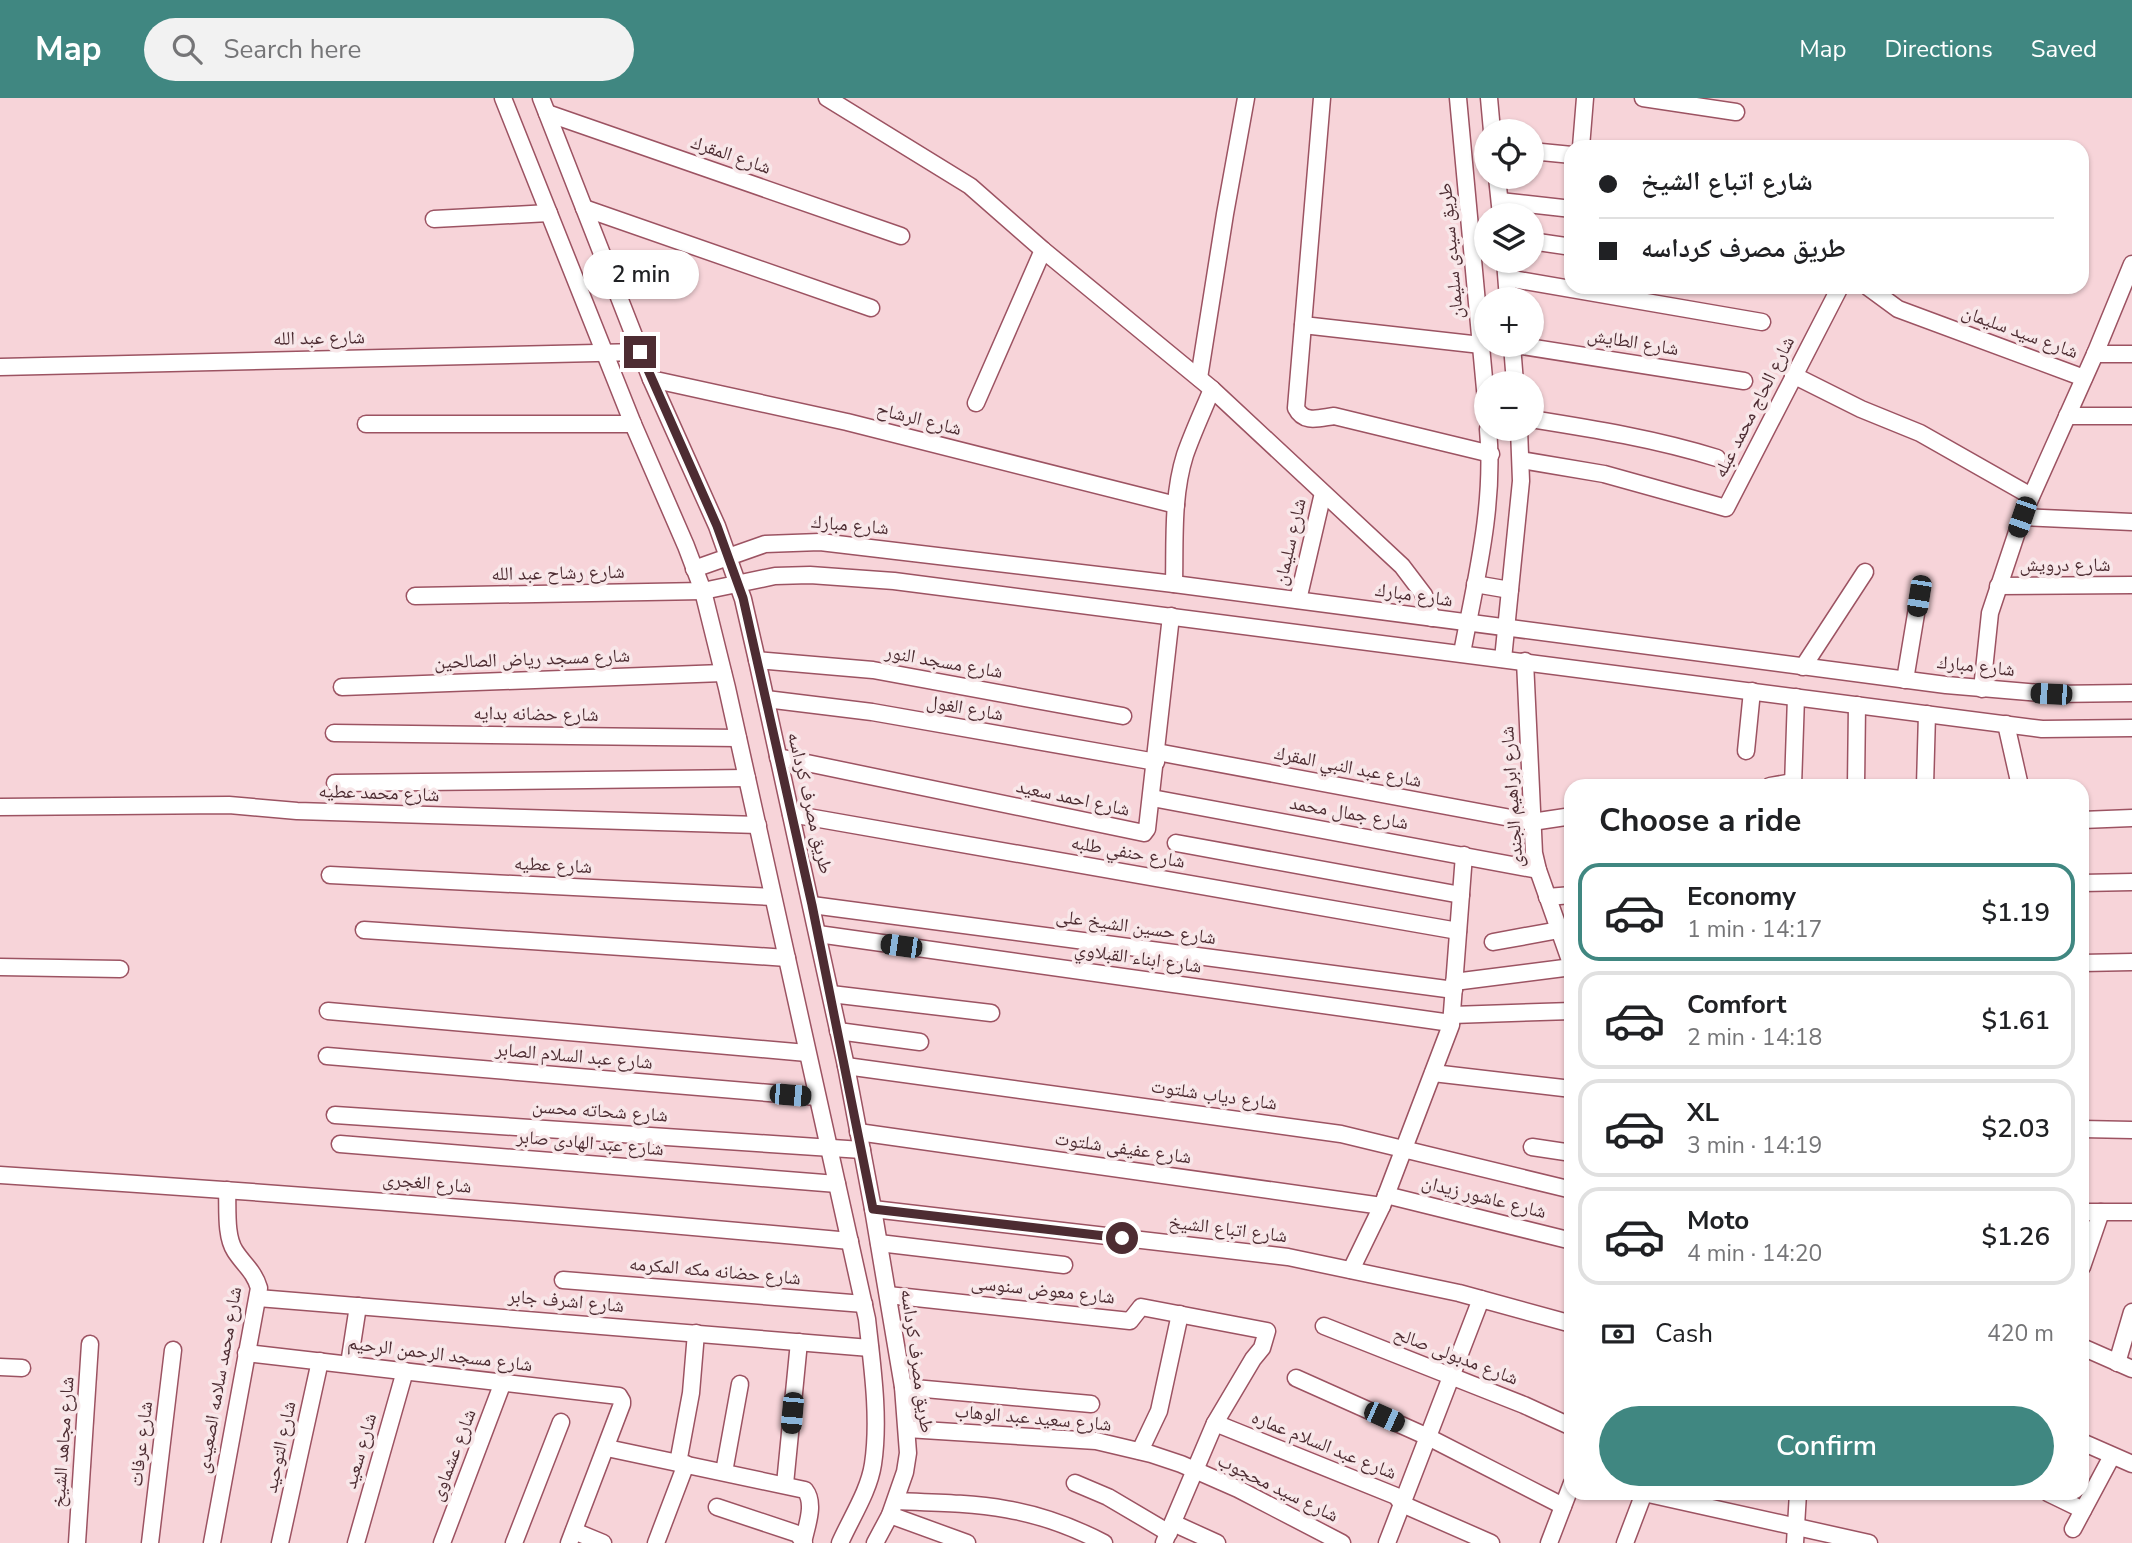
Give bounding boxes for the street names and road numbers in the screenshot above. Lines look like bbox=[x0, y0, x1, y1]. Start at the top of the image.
street label: شارع المقرك bbox=[688, 129, 774, 181]
street label: طريق سيدى سليمان bbox=[1432, 182, 1470, 320]
street label: شارع سيد سليمان bbox=[1958, 299, 2082, 365]
street label: شارع الطايش bbox=[1585, 322, 1681, 362]
street label: شارع عبد الله bbox=[273, 324, 365, 352]
street label: شارع الحاج محمد عبله bbox=[1707, 332, 1801, 482]
street label: شارع الرشاح bbox=[874, 396, 964, 442]
street label: شارع سليمان bbox=[1267, 496, 1313, 588]
street label: شارع مبارك bbox=[810, 509, 890, 541]
street label: شارع درويش bbox=[2020, 552, 2110, 578]
street label: شارع رشاح عبد الله bbox=[491, 559, 625, 587]
street label: شارع مبارك bbox=[1374, 577, 1454, 613]
street label: شارع مسجد النور bbox=[882, 639, 1005, 685]
street label: شارع مسجد رياض الصالحين bbox=[434, 643, 630, 675]
street label: شارع مبارك bbox=[1936, 649, 2016, 683]
street label: شارع الغول bbox=[925, 688, 1005, 728]
street label: شارع حضانه بدايه bbox=[473, 700, 599, 728]
street label: شارع ابراهيم الجندى bbox=[1494, 725, 1530, 869]
street label: طريق مصرف كرداسه bbox=[781, 729, 839, 877]
street label: شارع عبد النبي المقرك bbox=[1272, 740, 1424, 796]
street label: شارع احمد سعيد bbox=[1014, 773, 1132, 823]
street label: شارع محمد عطيه bbox=[318, 778, 440, 808]
street label: شارع جمال محمد bbox=[1288, 790, 1410, 836]
street label: شارع حنفي طلبه bbox=[1069, 829, 1187, 877]
street label: شارع عطيه bbox=[513, 850, 593, 880]
street label: شارع حسين الشيخ على bbox=[1054, 903, 1218, 951]
street label: شارع ابناء القبلاوي bbox=[1073, 936, 1203, 982]
street label: شارع عبد السلام الصابر bbox=[493, 1036, 654, 1076]
street label: شارع دياب شلتوت bbox=[1149, 1073, 1279, 1117]
street label: شارع شحاته محسن bbox=[531, 1093, 669, 1129]
street label: شارع عبد الهادى صابر bbox=[514, 1124, 665, 1162]
street label: شارع عفيفى شلتوت bbox=[1053, 1126, 1193, 1170]
street label: شارع الغجرى bbox=[381, 1166, 473, 1200]
street label: شارع عاشور زيدان bbox=[1419, 1169, 1549, 1225]
street label: شارع اتباع الشيخ bbox=[1167, 1209, 1289, 1249]
street label: شارع حضانه مكه المكرمه bbox=[628, 1251, 802, 1291]
street label: شارع معوض سنوسى bbox=[970, 1270, 1116, 1310]
street label: شارع اشرف جابر bbox=[506, 1283, 625, 1319]
street label: شارع محمد سلامه الصعيدى bbox=[190, 1285, 248, 1475]
street label: طريق مصرف كرداسه bbox=[894, 1287, 940, 1435]
street label: شارع مدبولى صالح bbox=[1390, 1320, 1522, 1392]
street label: شارع مسجد الرحمن الرحيم bbox=[346, 1330, 534, 1378]
street label: شارع مجاهد الشيخ bbox=[45, 1376, 81, 1508]
street label: شارع سعيد عبد الوهاب bbox=[953, 1398, 1113, 1438]
street label: شارع التوحيد bbox=[258, 1399, 302, 1495]
street label: شارع عرفات bbox=[123, 1400, 159, 1488]
street label: شارع عبد السلام عماره bbox=[1248, 1404, 1400, 1486]
street label: شارع عشماوى bbox=[424, 1405, 482, 1505]
street label: شارع سعيد bbox=[337, 1410, 383, 1492]
street label: شارع سيد محجوب bbox=[1213, 1447, 1343, 1529]

